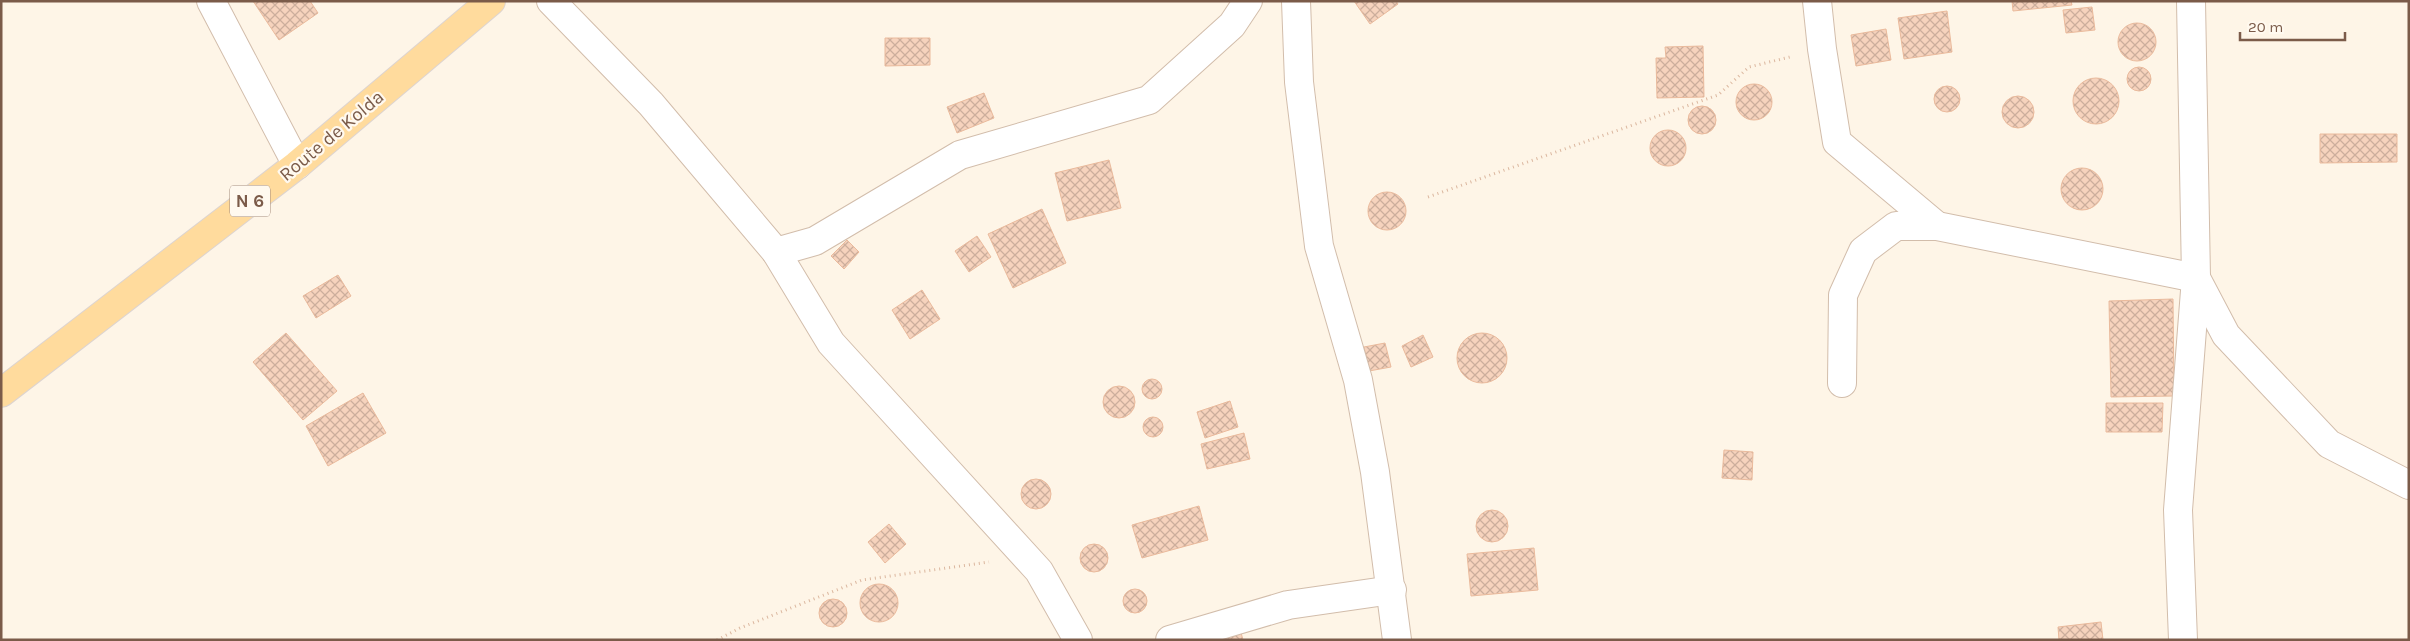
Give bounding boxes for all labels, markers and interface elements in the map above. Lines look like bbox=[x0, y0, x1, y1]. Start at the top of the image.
scale bar bbox=[2240, 10, 2345, 42]
text: 20 m bbox=[2248, 18, 2283, 36]
street label: Route de Kolda bbox=[275, 86, 388, 186]
road number: N 6 bbox=[230, 186, 270, 217]

